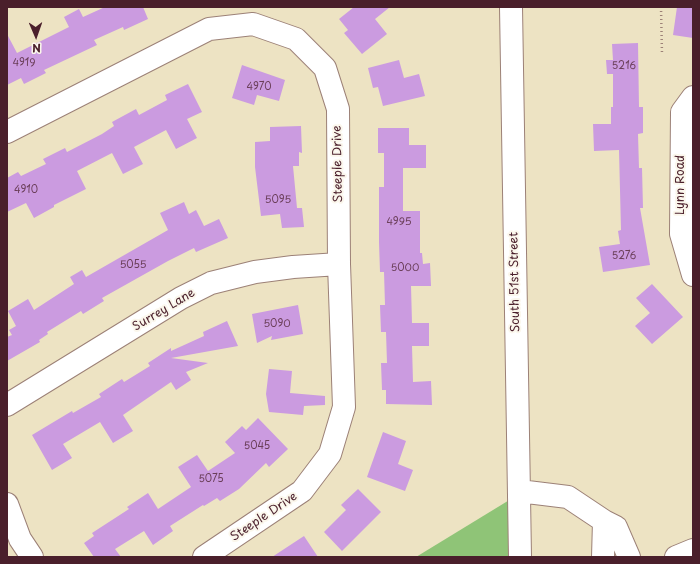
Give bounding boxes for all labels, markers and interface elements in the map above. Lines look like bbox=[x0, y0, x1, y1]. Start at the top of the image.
north arrow bbox=[16, 16, 56, 56]
text: N bbox=[32, 40, 41, 57]
house number: 4919 bbox=[12, 57, 36, 69]
house number: 5216 bbox=[612, 60, 636, 72]
house number: 4970 bbox=[247, 81, 271, 93]
street label: Steeple Drive bbox=[330, 125, 346, 203]
street label: Lynn Road bbox=[674, 155, 688, 215]
house number: 4910 bbox=[14, 184, 38, 196]
house number: 5095 bbox=[265, 194, 291, 206]
house number: 4995 bbox=[386, 216, 412, 228]
street label: South 51st Street bbox=[507, 232, 523, 332]
house number: 5276 bbox=[612, 250, 636, 262]
house number: 5055 bbox=[120, 259, 146, 271]
house number: 5000 bbox=[391, 262, 419, 274]
street label: Surrey Lane bbox=[130, 286, 198, 334]
house number: 5090 bbox=[263, 318, 291, 330]
house number: 5045 bbox=[244, 440, 270, 452]
house number: 5075 bbox=[198, 473, 224, 485]
street label: Steeple Drive bbox=[228, 489, 300, 545]

